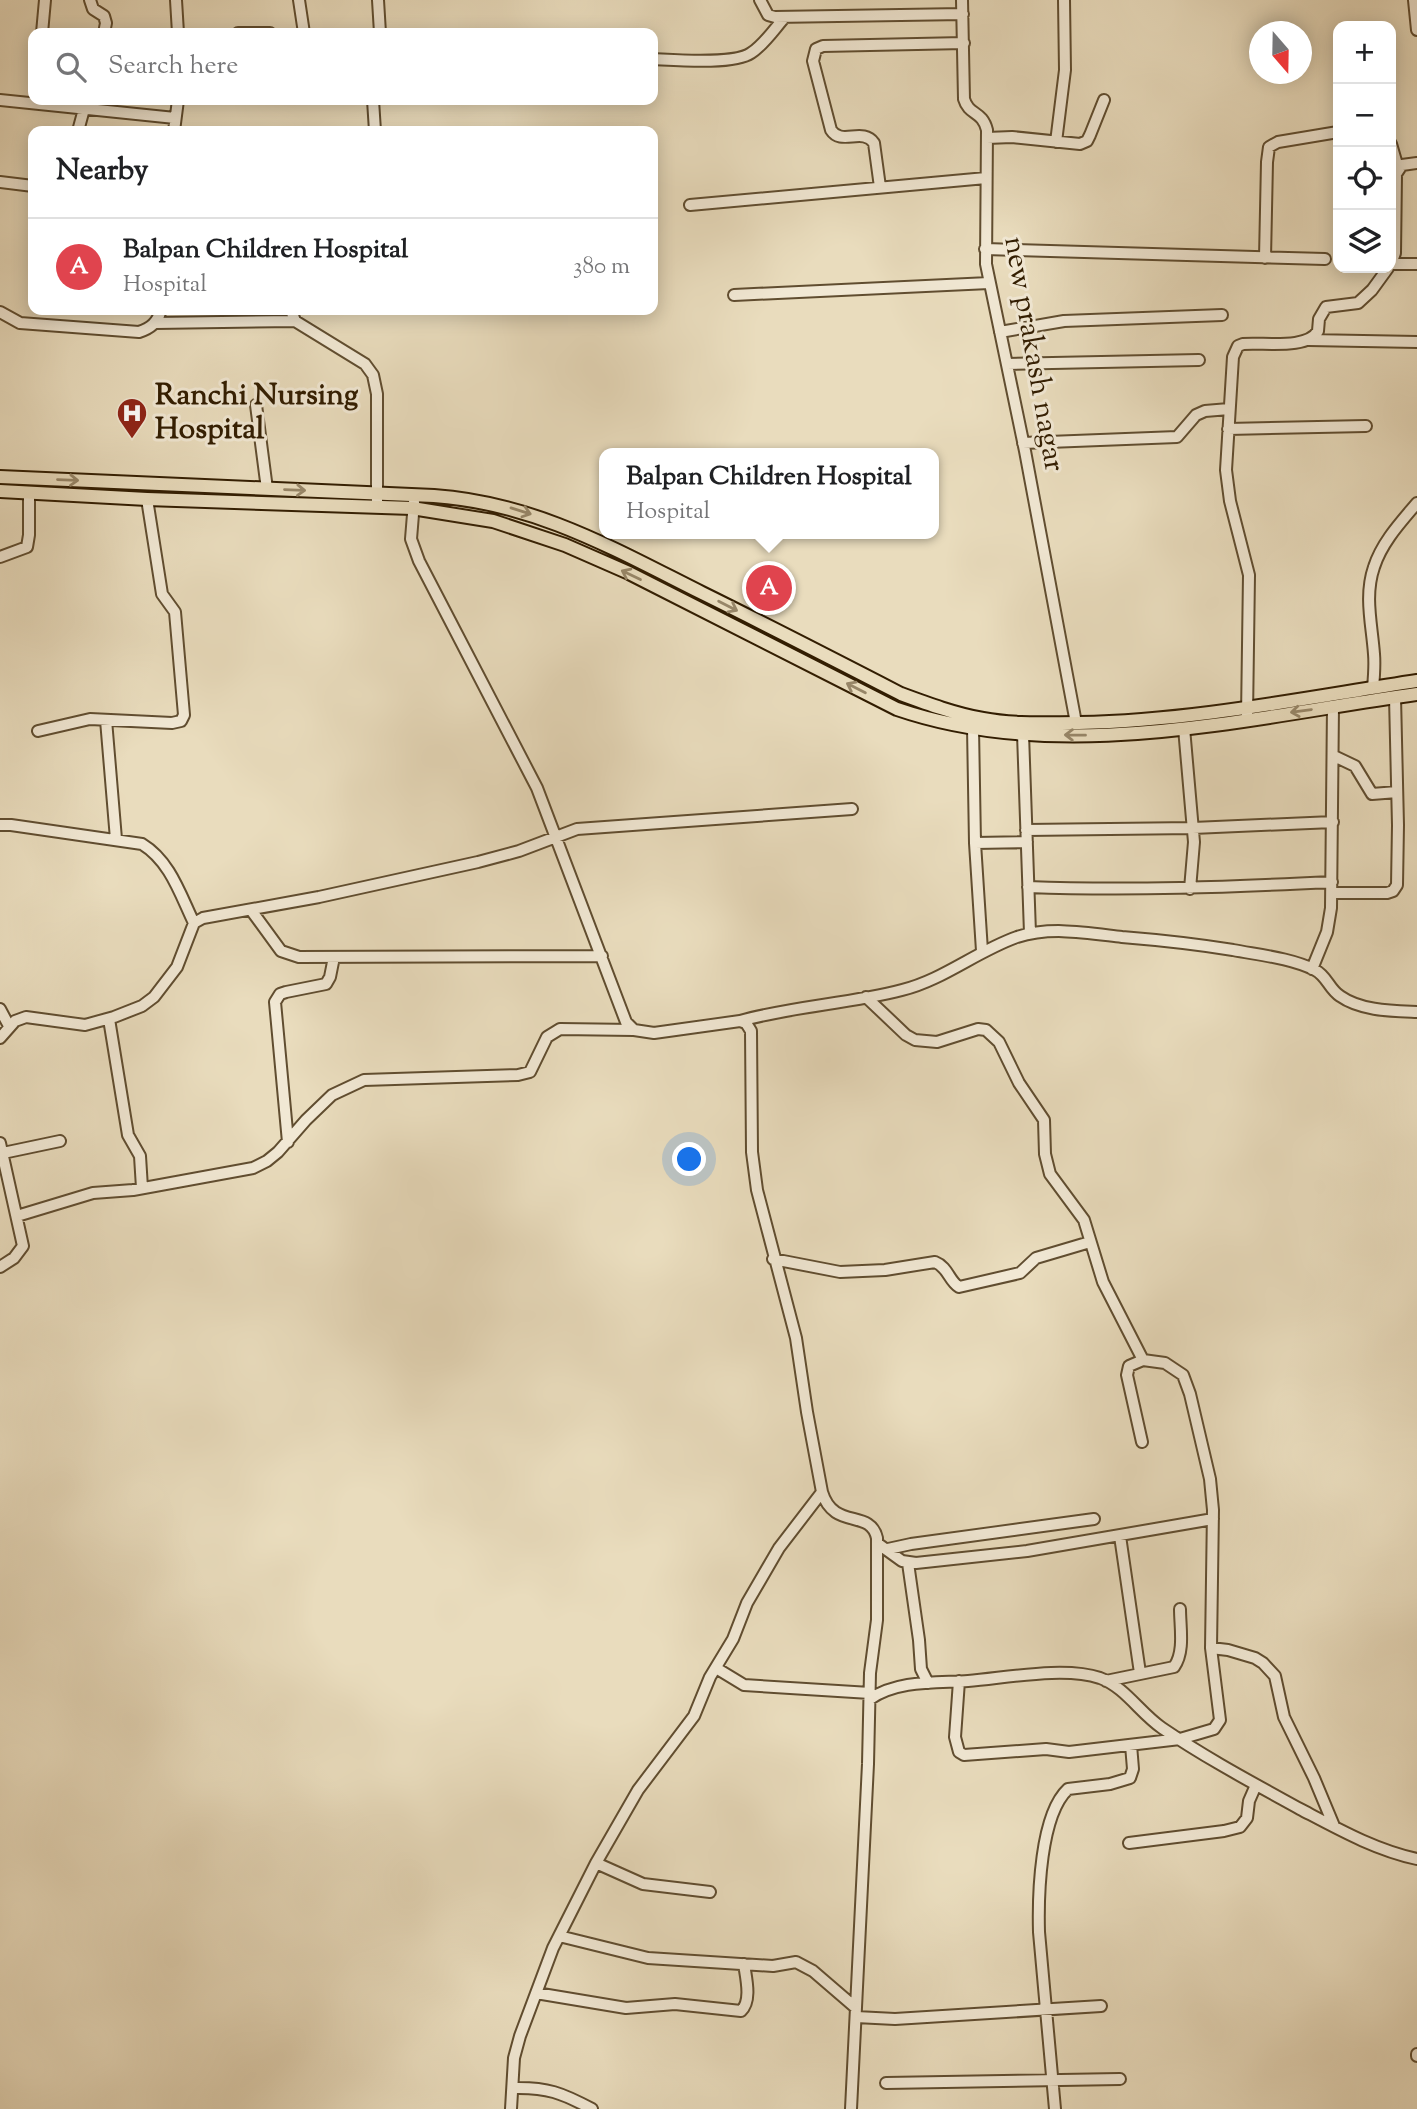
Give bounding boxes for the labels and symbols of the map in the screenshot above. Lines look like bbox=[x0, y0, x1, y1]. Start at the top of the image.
north arrow bbox=[1249, 21, 1312, 84]
street label: new prakash nagar bbox=[991, 233, 1075, 475]
place label: Ranchi Nursing Hospital bbox=[155, 375, 359, 452]
hospital icon: Ranchi Nursing Hospital bbox=[115, 396, 149, 440]
one-way arrow bbox=[56, 474, 79, 487]
one-way arrow bbox=[284, 483, 307, 496]
one-way arrow bbox=[510, 505, 532, 518]
pin: A bbox=[746, 562, 792, 614]
one-way arrow bbox=[621, 567, 642, 581]
one-way arrow bbox=[717, 599, 738, 613]
one-way arrow bbox=[846, 680, 867, 694]
one-way arrow bbox=[1290, 704, 1313, 717]
one-way arrow bbox=[1064, 728, 1087, 742]
your location bbox=[672, 1142, 706, 1176]

